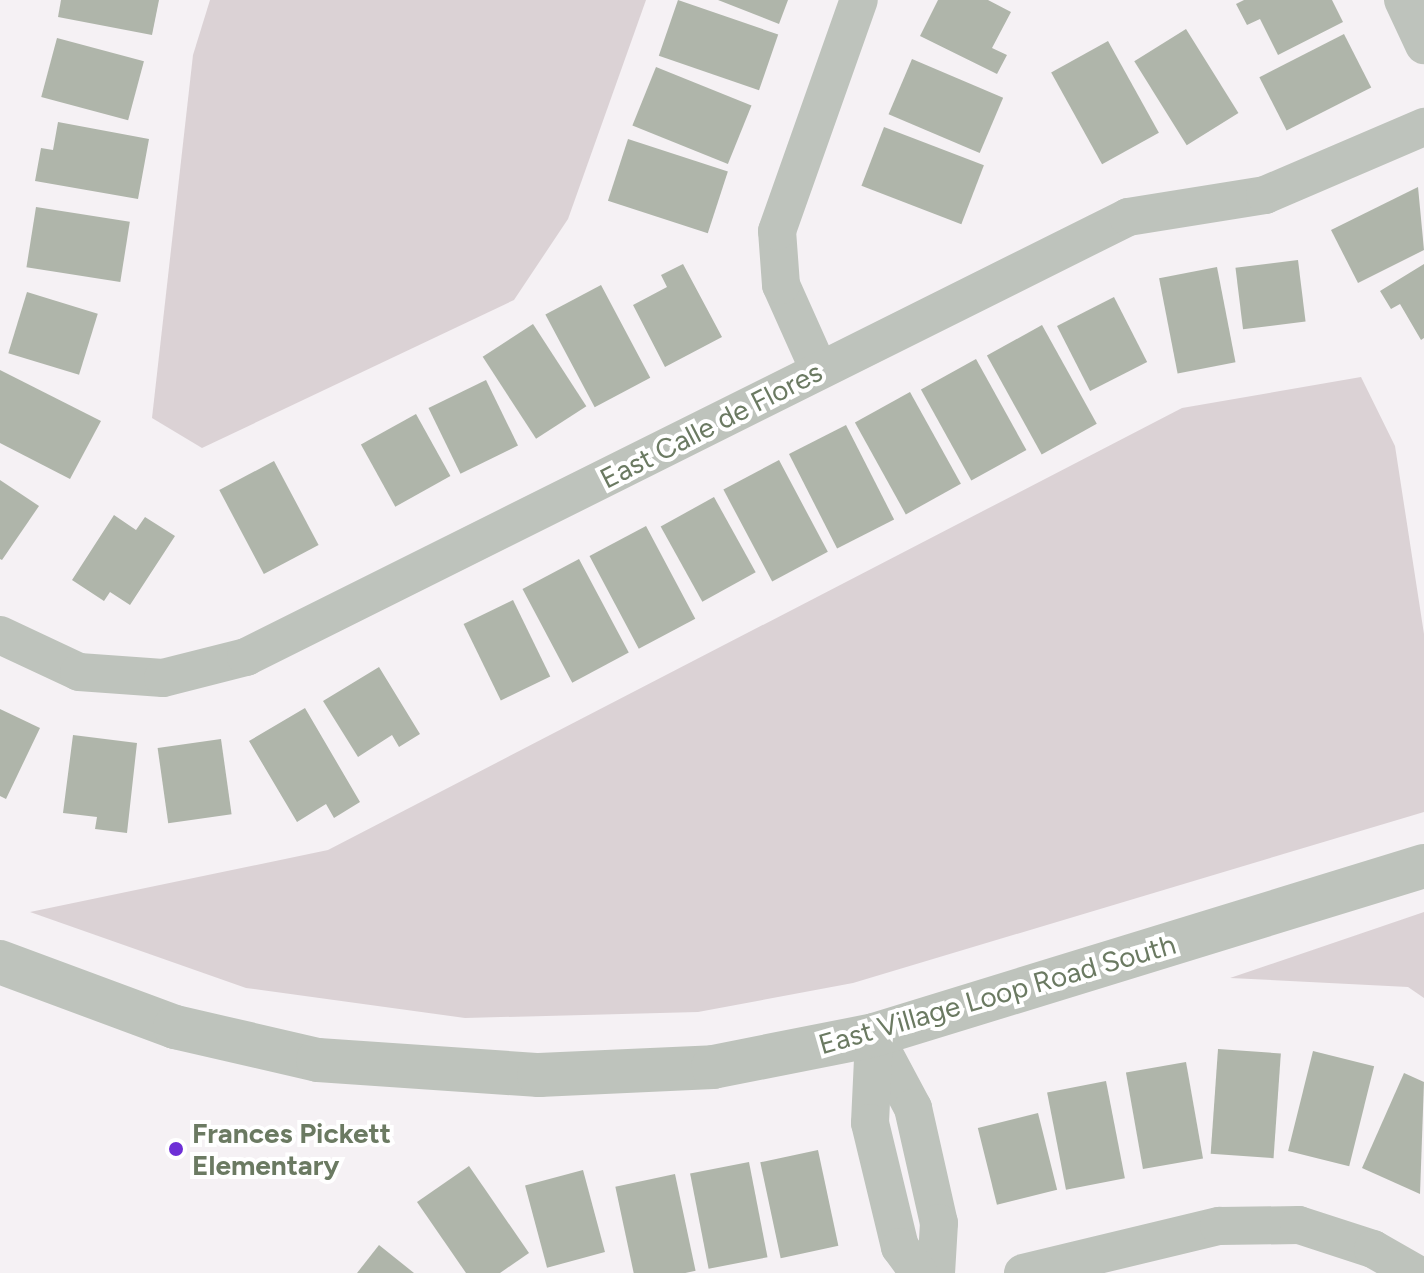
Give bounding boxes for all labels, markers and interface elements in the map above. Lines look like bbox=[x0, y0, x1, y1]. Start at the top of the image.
street label: East Calle de Flores bbox=[594, 355, 828, 495]
street label: East Village Loop Road South bbox=[815, 927, 1179, 1061]
place label: Frances Pickett Elementary bbox=[192, 1116, 391, 1182]
marker: Frances Pickett Elementary bbox=[167, 1140, 185, 1158]

